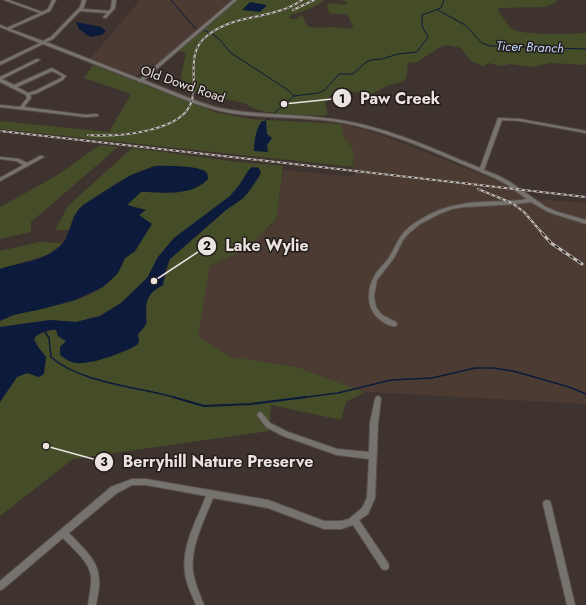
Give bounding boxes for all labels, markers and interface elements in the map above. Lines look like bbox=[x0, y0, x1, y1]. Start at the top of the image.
water label: Ticer Branch bbox=[496, 36, 565, 58]
street label: Old Dowd Road bbox=[138, 61, 228, 107]
callout: Paw Creek bbox=[332, 84, 448, 112]
text: Paw Creek bbox=[360, 87, 441, 110]
text: 1 bbox=[339, 90, 345, 108]
callout: Lake Wylie bbox=[197, 232, 316, 260]
text: Lake Wylie bbox=[225, 234, 309, 257]
text: 2 bbox=[203, 237, 211, 255]
callout: Berryhill Nature Preserve bbox=[94, 448, 321, 476]
text: Berryhill Nature Preserve bbox=[123, 450, 313, 473]
text: 3 bbox=[100, 453, 108, 471]

